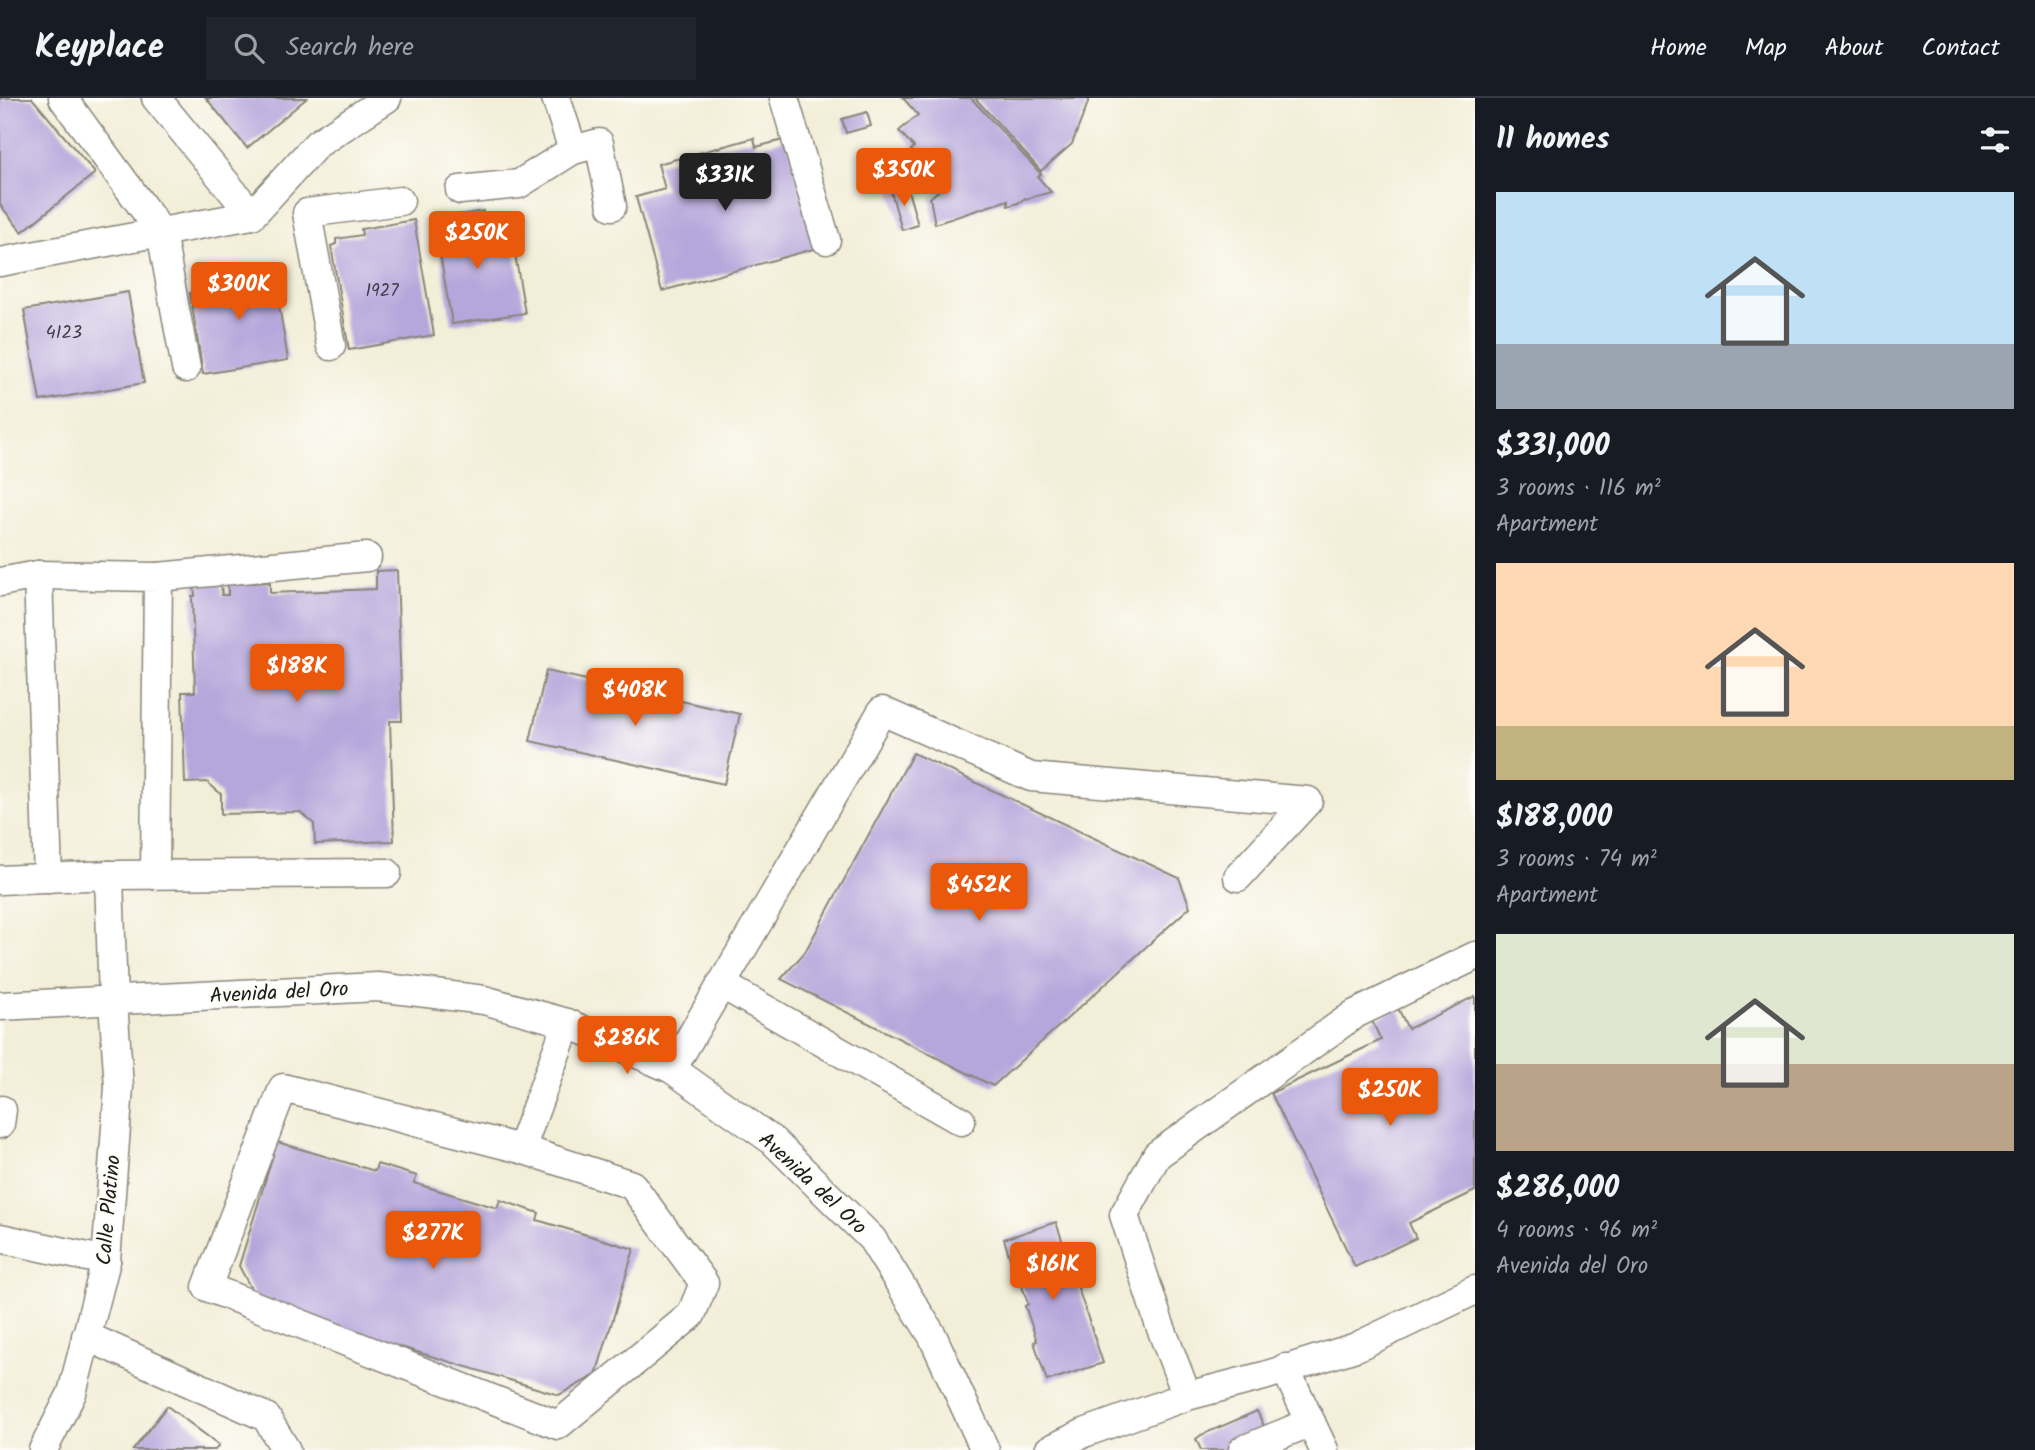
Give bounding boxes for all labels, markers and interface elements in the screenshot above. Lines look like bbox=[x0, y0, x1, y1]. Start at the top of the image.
search box bbox=[206, 17, 696, 80]
text: Keyplace bbox=[35, 22, 164, 75]
text: Search here bbox=[286, 27, 414, 69]
icon: search bbox=[230, 29, 268, 67]
text: Home bbox=[1650, 29, 1707, 68]
text: Map bbox=[1745, 29, 1787, 68]
text: About bbox=[1825, 29, 1883, 68]
text: Contact bbox=[1921, 29, 2000, 68]
text: 11 homes bbox=[1496, 116, 1609, 164]
icon: filters bbox=[1976, 121, 2014, 159]
pin: $350K bbox=[855, 148, 953, 208]
pin: $331K bbox=[676, 153, 774, 213]
text: $350K bbox=[872, 153, 936, 189]
text: $331K bbox=[695, 158, 755, 194]
pin: $250K bbox=[428, 212, 526, 271]
text: $250K bbox=[445, 216, 509, 252]
icon: home bbox=[1692, 238, 1818, 364]
pin: $300K bbox=[190, 262, 288, 322]
text: $300K bbox=[207, 267, 271, 303]
house number: 1927 bbox=[365, 277, 399, 306]
house number: 4123 bbox=[46, 319, 82, 348]
text: $331,000 bbox=[1496, 423, 1610, 471]
text: 3 rooms · 116 m² bbox=[1496, 471, 1661, 507]
text: Apartment bbox=[1496, 507, 1598, 543]
icon: home bbox=[1692, 609, 1818, 735]
pin: $188K bbox=[248, 644, 346, 704]
text: $188K bbox=[266, 649, 328, 685]
pin: $408K bbox=[586, 668, 684, 728]
text: $408K bbox=[602, 673, 668, 709]
text: $188,000 bbox=[1496, 794, 1612, 842]
text: 3 rooms · 74 m² bbox=[1496, 842, 1657, 878]
pin: $452K bbox=[930, 864, 1028, 923]
text: $452K bbox=[946, 868, 1012, 904]
text: Apartment bbox=[1496, 878, 1598, 914]
street label: Avenida del Oro bbox=[209, 973, 349, 1014]
icon: home bbox=[1692, 980, 1818, 1106]
pin: $286K bbox=[578, 1016, 676, 1076]
text: $286K bbox=[594, 1021, 660, 1057]
pin: $250K bbox=[1341, 1068, 1439, 1128]
text: $250K bbox=[1358, 1073, 1422, 1109]
street label: Avenida del Oro bbox=[750, 1125, 874, 1244]
street label: Calle Platino bbox=[88, 1153, 131, 1267]
text: $286,000 bbox=[1496, 1165, 1619, 1213]
pin: $277K bbox=[384, 1212, 482, 1271]
text: 4 rooms · 96 m² bbox=[1496, 1213, 1657, 1249]
text: $277K bbox=[402, 1216, 464, 1252]
pin: $161K bbox=[1004, 1242, 1102, 1302]
text: $161K bbox=[1026, 1247, 1080, 1283]
text: Avenida del Oro bbox=[1496, 1249, 1648, 1285]

